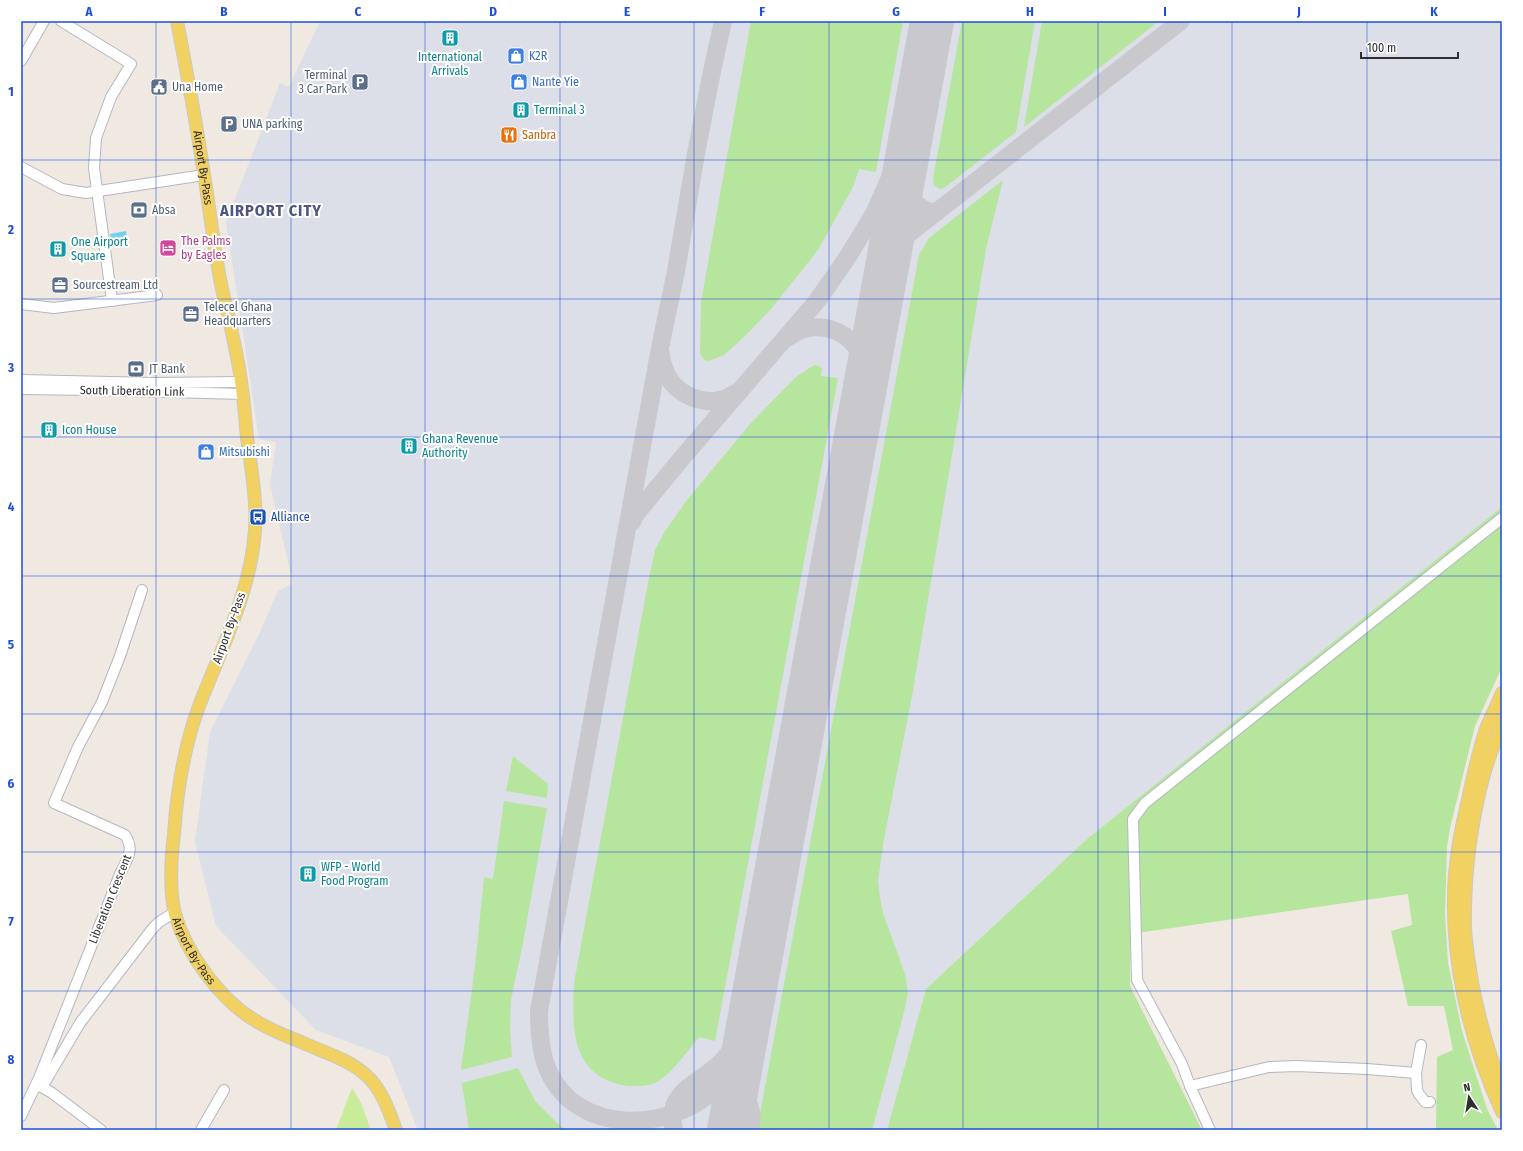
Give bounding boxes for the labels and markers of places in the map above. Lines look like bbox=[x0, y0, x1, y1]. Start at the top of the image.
building icon: International Arrivals bbox=[440, 28, 460, 48]
shop icon: K2R bbox=[506, 46, 526, 66]
place label: K2R bbox=[529, 49, 548, 63]
place label: International Arrivals bbox=[418, 50, 482, 78]
place label: Terminal 3 Car Park bbox=[299, 68, 347, 96]
parking icon: Terminal 3 Car Park bbox=[350, 72, 370, 92]
shop icon: Nante Yie bbox=[509, 72, 529, 92]
place label: Nante Yie bbox=[532, 75, 579, 89]
public building icon: Una Home bbox=[149, 77, 169, 97]
place label: Una Home bbox=[172, 80, 223, 94]
building icon: Terminal 3 bbox=[511, 100, 531, 120]
place label: Terminal 3 bbox=[534, 103, 585, 117]
parking icon: UNA parking bbox=[219, 114, 239, 134]
place label: UNA parking bbox=[242, 117, 303, 131]
restaurant icon: Sanbra bbox=[499, 125, 519, 145]
place label: Sanbra bbox=[522, 128, 556, 142]
bank icon: Absa bbox=[129, 200, 149, 220]
place label: Absa bbox=[152, 203, 176, 217]
place label: The Palms by Eagles bbox=[181, 234, 231, 262]
place label: One Airport Square bbox=[71, 235, 128, 263]
hotel icon: The Palms by Eagles bbox=[158, 238, 178, 258]
building icon: One Airport Square bbox=[48, 239, 68, 259]
office icon: Sourcestream Ltd bbox=[50, 275, 70, 295]
place label: Sourcestream Ltd bbox=[73, 278, 158, 292]
place label: Telecel Ghana Headquarters bbox=[204, 300, 272, 328]
office icon: Telecel Ghana Headquarters bbox=[181, 304, 201, 324]
bank icon: JT Bank bbox=[126, 359, 146, 379]
place label: JT Bank bbox=[149, 362, 185, 376]
building icon: Icon House bbox=[39, 420, 59, 440]
place label: Icon House bbox=[62, 423, 116, 437]
place label: Ghana Revenue Authority bbox=[422, 432, 498, 460]
building icon: Ghana Revenue Authority bbox=[399, 436, 419, 456]
shop icon: Mitsubishi bbox=[196, 442, 216, 462]
place label: Mitsubishi bbox=[219, 445, 270, 459]
bus stop icon: Alliance bbox=[248, 507, 268, 527]
place label: Alliance bbox=[271, 510, 310, 524]
place label: WFP - World Food Program bbox=[321, 860, 388, 888]
building icon: WFP - World Food Program bbox=[298, 864, 318, 884]

